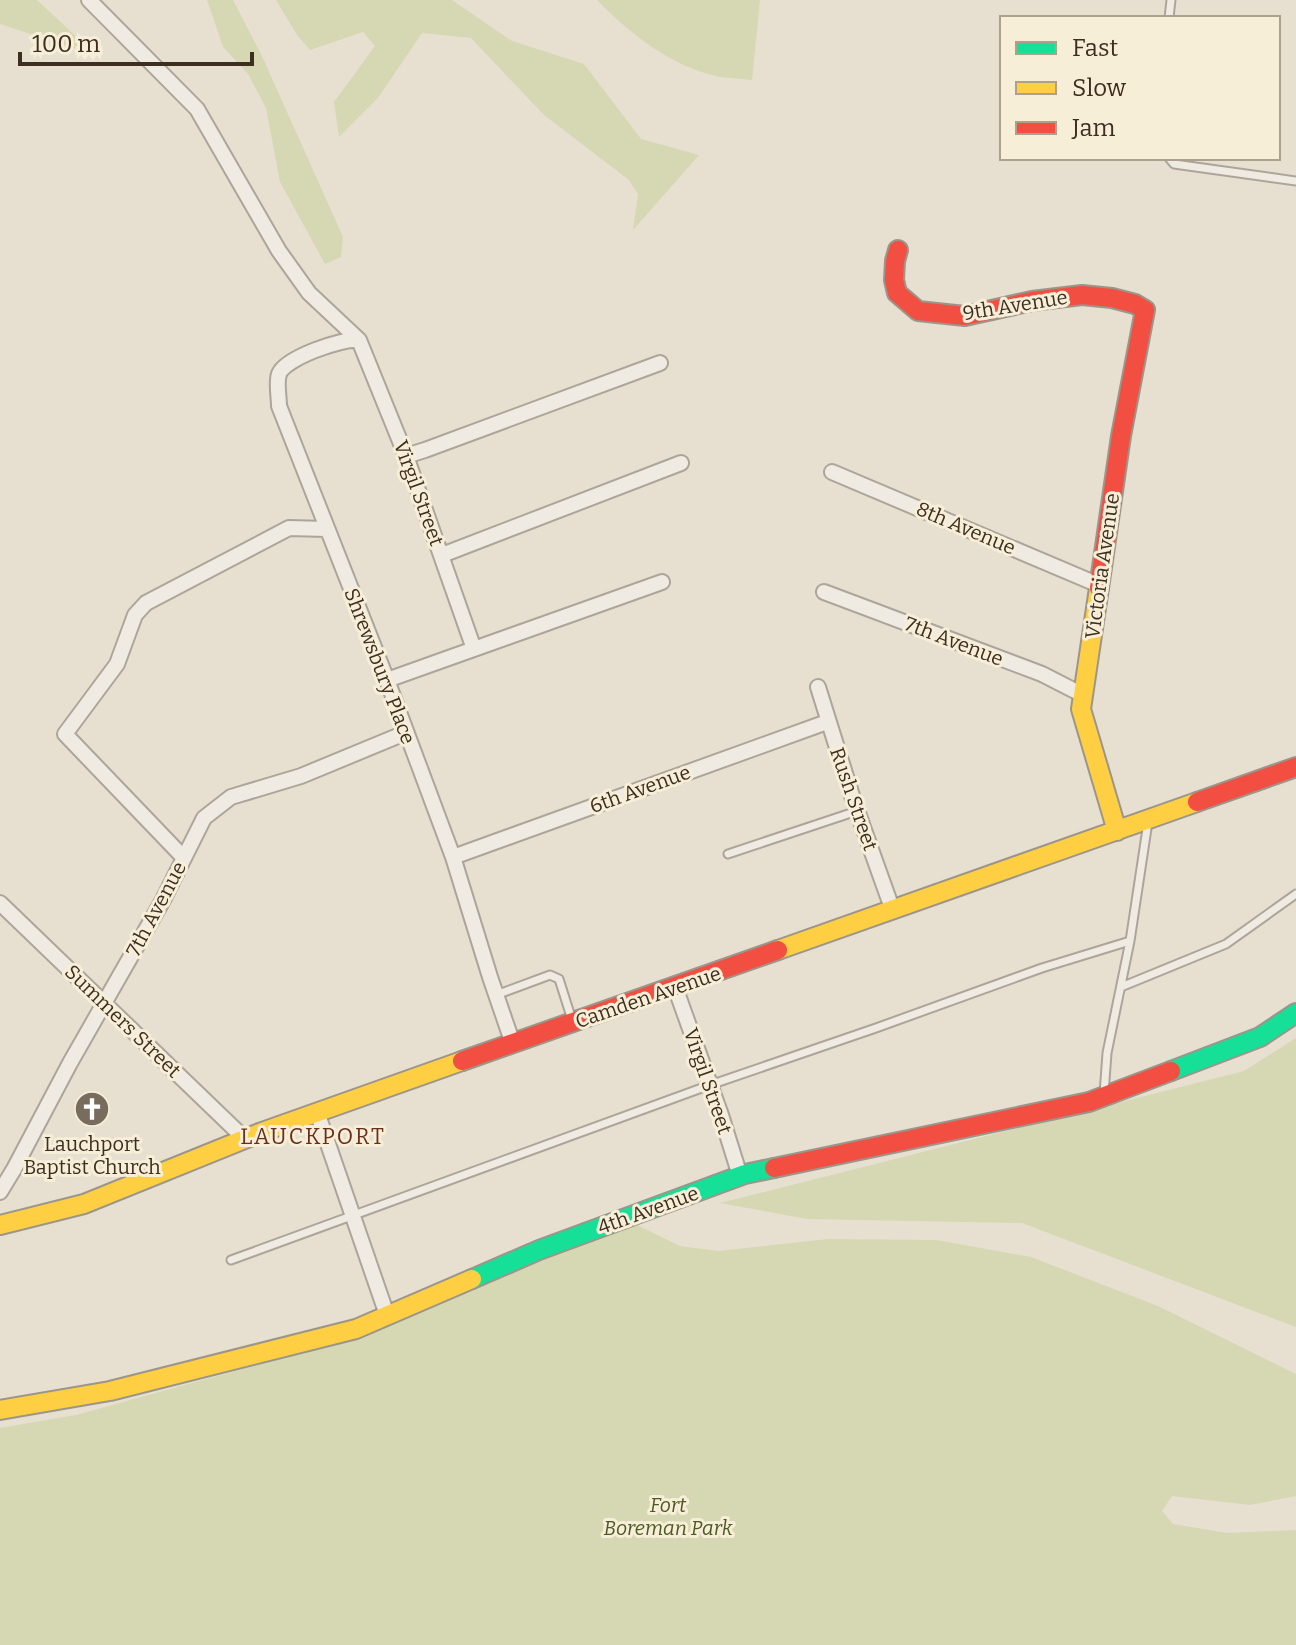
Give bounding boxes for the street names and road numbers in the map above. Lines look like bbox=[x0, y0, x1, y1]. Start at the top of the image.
street label: 9th Avenue bbox=[961, 285, 1069, 325]
street label: Virgil Street bbox=[389, 437, 449, 549]
street label: Victoria Avenue bbox=[1080, 492, 1124, 640]
street label: 8th Avenue bbox=[913, 496, 1019, 560]
street label: Shrewsbury Place bbox=[339, 585, 421, 747]
street label: 7th Avenue bbox=[901, 611, 1007, 671]
street label: Rush Street bbox=[825, 744, 883, 854]
street label: 6th Avenue bbox=[586, 760, 694, 818]
street label: 7th Avenue bbox=[121, 858, 191, 960]
street label: Summers Street bbox=[60, 960, 186, 1082]
street label: Camden Avenue bbox=[572, 961, 724, 1033]
street label: Virgil Street bbox=[679, 1025, 737, 1137]
street label: 4th Avenue bbox=[594, 1181, 702, 1239]

